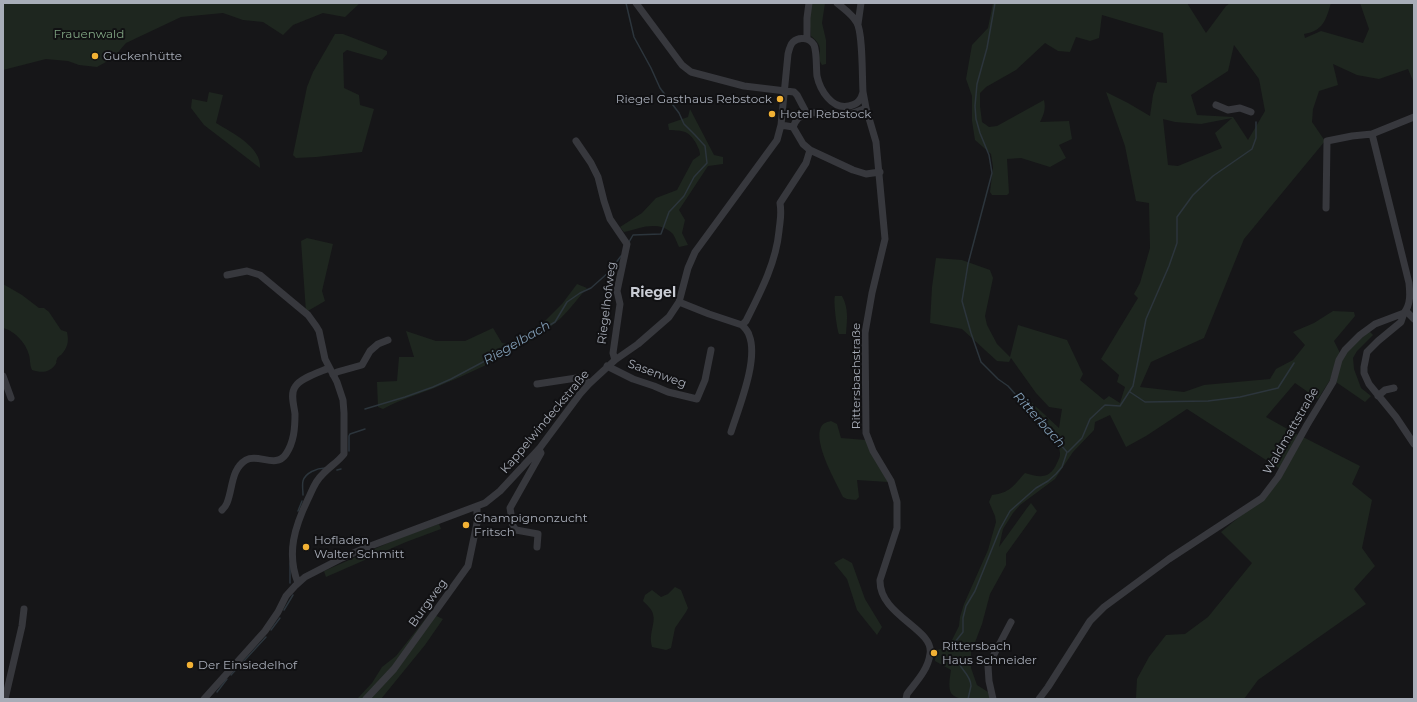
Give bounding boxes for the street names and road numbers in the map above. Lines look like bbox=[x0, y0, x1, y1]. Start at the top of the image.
street label: Riegelhofweg bbox=[595, 261, 619, 345]
street label: Rittersbachstraße bbox=[849, 323, 863, 429]
street label: Sasenweg bbox=[626, 357, 688, 391]
street label: Kappelwindeckstraße bbox=[498, 367, 592, 477]
street label: Waldmattstraße bbox=[1260, 385, 1322, 477]
street label: Burgweg bbox=[406, 576, 450, 630]

